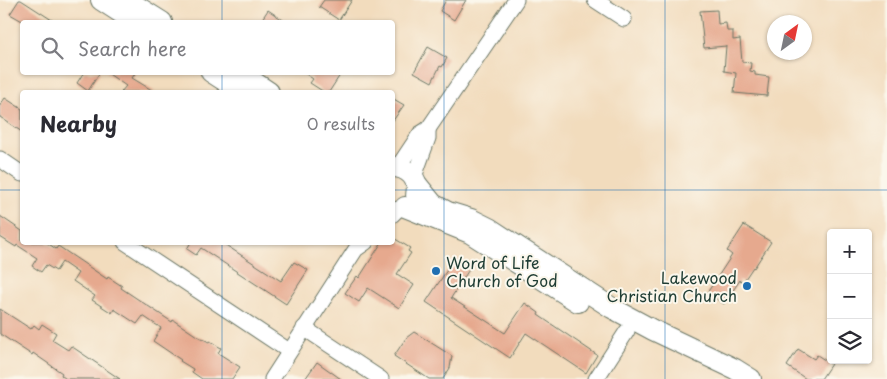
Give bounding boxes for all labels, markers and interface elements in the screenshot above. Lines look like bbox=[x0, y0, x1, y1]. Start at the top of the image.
north arrow bbox=[767, 15, 812, 60]
search box bbox=[20, 20, 395, 75]
icon: search bbox=[38, 34, 66, 62]
text: Search here bbox=[78, 34, 187, 62]
text: Nearby bbox=[40, 107, 117, 139]
text: 0 results bbox=[307, 111, 375, 135]
map controls bbox=[827, 229, 872, 364]
button: + bbox=[827, 229, 872, 274]
place label: Word of Life Church of God bbox=[446, 250, 558, 292]
marker: Word of Life Church of God bbox=[430, 265, 442, 277]
place label: Lakewood Christian Church bbox=[607, 265, 737, 307]
button: − bbox=[827, 274, 872, 319]
marker: Lakewood Christian Church bbox=[741, 280, 753, 292]
button: layers bbox=[827, 319, 872, 364]

